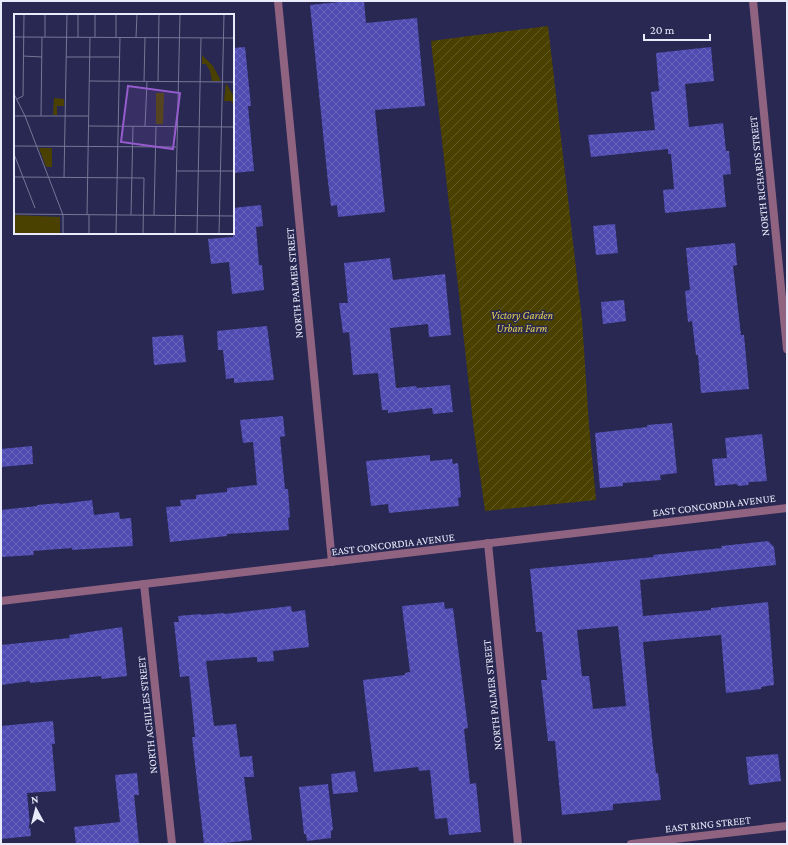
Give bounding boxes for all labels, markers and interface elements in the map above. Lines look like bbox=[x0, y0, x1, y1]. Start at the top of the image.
inset map bbox=[14, 14, 234, 234]
scale bar bbox=[644, 16, 710, 42]
text: 20 m bbox=[650, 23, 675, 37]
street label: NORTH RICHARDS STREET bbox=[747, 115, 771, 237]
street label: NORTH PALMER STREET bbox=[283, 227, 305, 339]
park label: Victory Garden Urban Farm bbox=[491, 309, 554, 334]
street label: EAST CONCORDIA AVENUE bbox=[652, 491, 776, 519]
street label: EAST CONCORDIA AVENUE bbox=[331, 530, 455, 558]
street label: NORTH PALMER STREET bbox=[480, 639, 504, 751]
street label: NORTH ACHILLES STREET bbox=[135, 656, 159, 774]
north arrow bbox=[16, 789, 56, 829]
text: N bbox=[30, 793, 40, 805]
street label: EAST RING STREET bbox=[665, 814, 751, 834]

